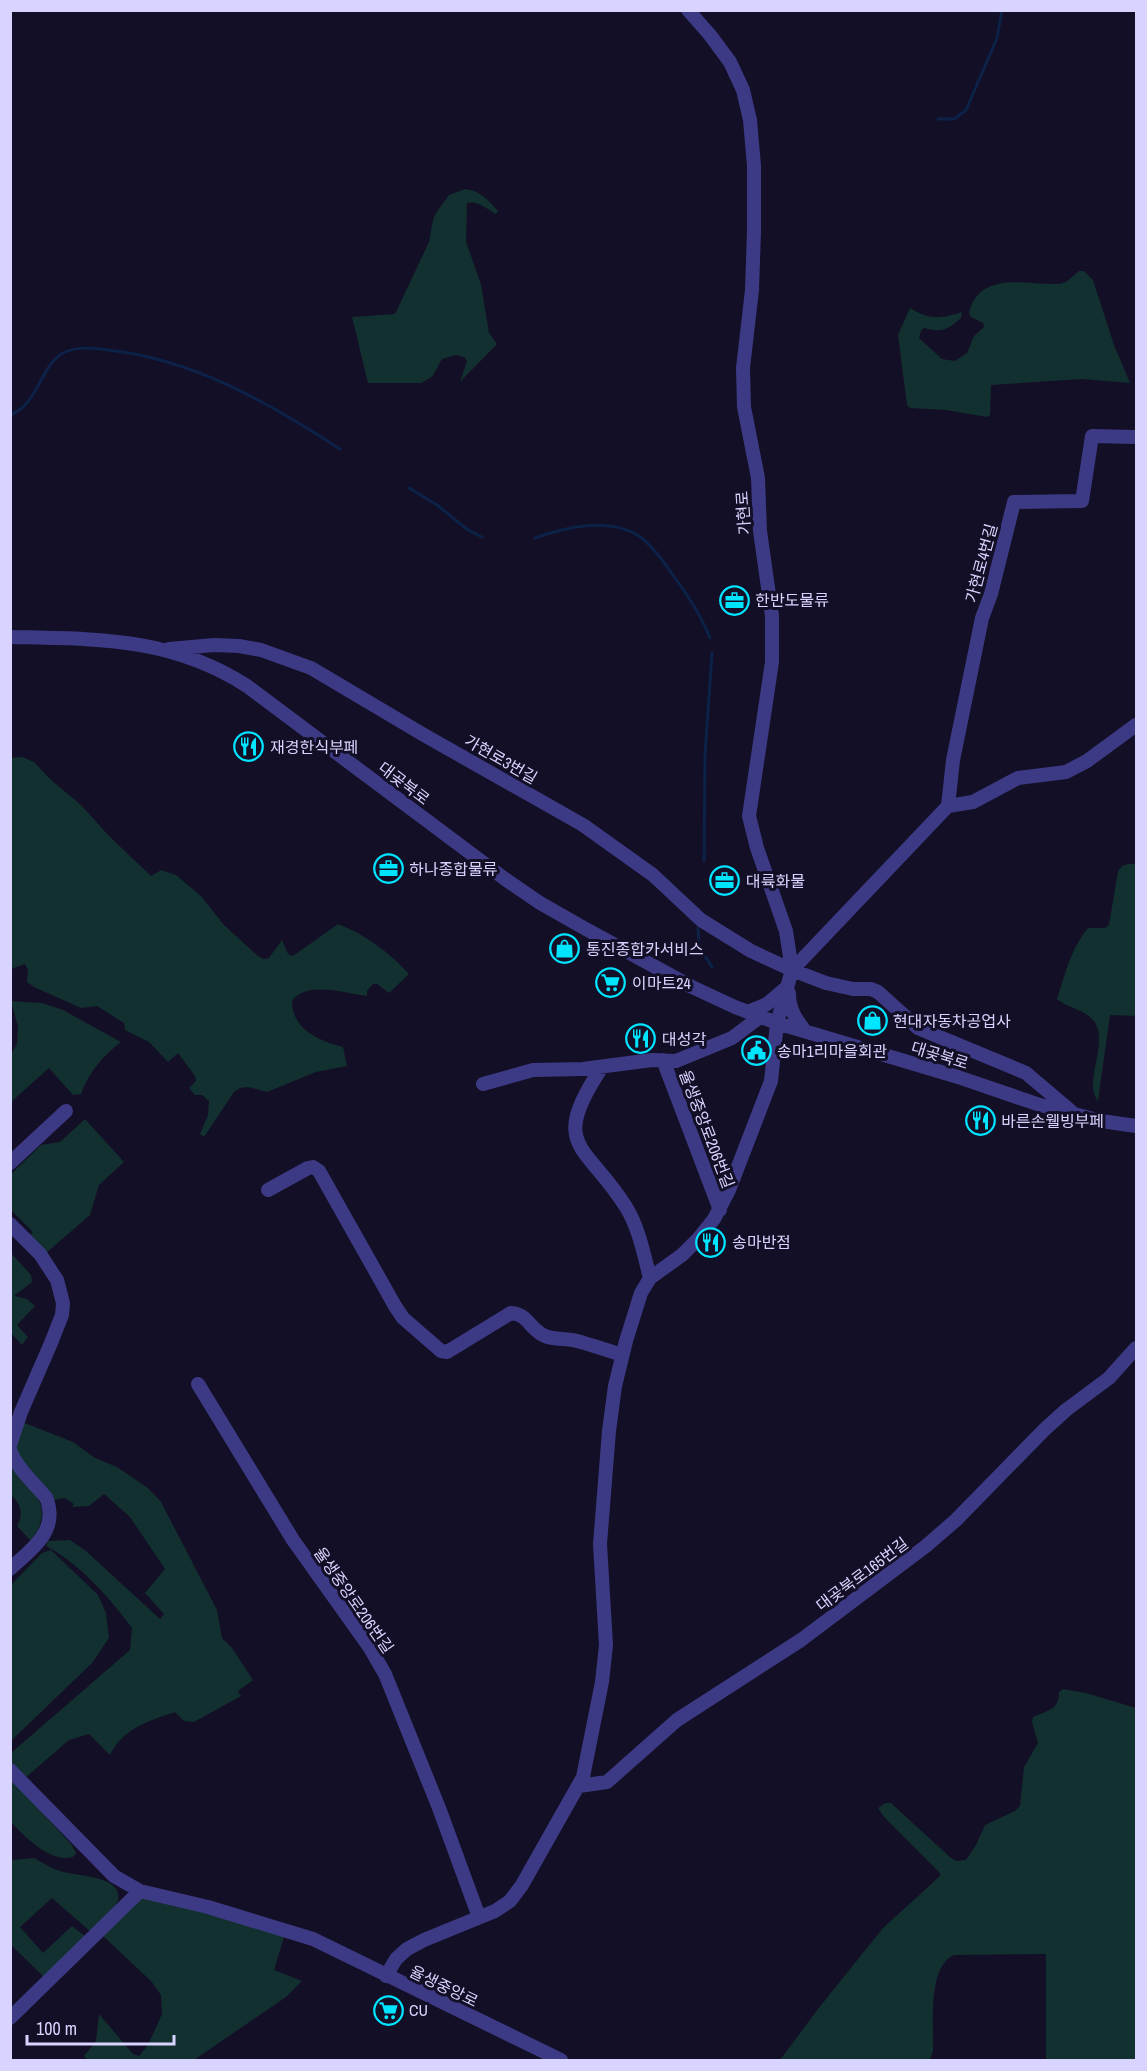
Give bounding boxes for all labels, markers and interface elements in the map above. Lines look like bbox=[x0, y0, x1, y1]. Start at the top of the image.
street label: 가현로 bbox=[730, 490, 756, 536]
street label: 가현로4번길 bbox=[960, 521, 1002, 605]
office icon: 한반도물류 bbox=[718, 584, 750, 616]
place label: 한반도물류 bbox=[755, 589, 829, 611]
street label: 가현로3번길 bbox=[460, 729, 542, 789]
restaurant icon: 재경한식부페 bbox=[233, 731, 265, 763]
place label: 재경한식부페 bbox=[270, 736, 358, 758]
street label: 대곶북로 bbox=[374, 756, 434, 810]
office icon: 하나종합물류 bbox=[372, 853, 404, 885]
place label: 하나종합물류 bbox=[409, 858, 498, 880]
office icon: 대륙화물 bbox=[709, 865, 741, 897]
place label: 대륙화물 bbox=[746, 870, 805, 892]
shop icon: 통진종합카서비스 bbox=[549, 933, 581, 965]
place label: 통진종합카서비스 bbox=[586, 938, 704, 960]
supermarket icon: 이마트24 bbox=[595, 967, 627, 999]
place label: 이마트24 bbox=[632, 972, 691, 994]
shop icon: 현대자동차공업사 bbox=[856, 1005, 888, 1037]
place label: 현대자동차공업사 bbox=[893, 1010, 1011, 1032]
restaurant icon: 대성각 bbox=[625, 1023, 657, 1055]
place label: 대성각 bbox=[662, 1028, 706, 1050]
public building icon: 송마1리마을회관 bbox=[740, 1035, 772, 1067]
street label: 대곶북로 bbox=[909, 1036, 972, 1074]
place label: 송마1리마을회관 bbox=[777, 1040, 888, 1062]
street label: 율생중앙로206번길 bbox=[674, 1067, 740, 1191]
restaurant icon: 바른손웰빙부페 bbox=[964, 1105, 996, 1137]
place label: 바른손웰빙부페 bbox=[1001, 1110, 1104, 1132]
restaurant icon: 송마반점 bbox=[695, 1226, 727, 1258]
place label: 송마반점 bbox=[732, 1231, 791, 1253]
street label: 대곶북로165번길 bbox=[811, 1532, 913, 1616]
street label: 율생중앙로206번길 bbox=[309, 1543, 399, 1657]
street label: 율생중앙로 bbox=[406, 1960, 482, 2012]
supermarket icon: CU bbox=[372, 1994, 404, 2026]
place label: CU bbox=[409, 1999, 428, 2021]
scale bar bbox=[27, 2008, 174, 2046]
text: 100 m bbox=[36, 2016, 77, 2041]

